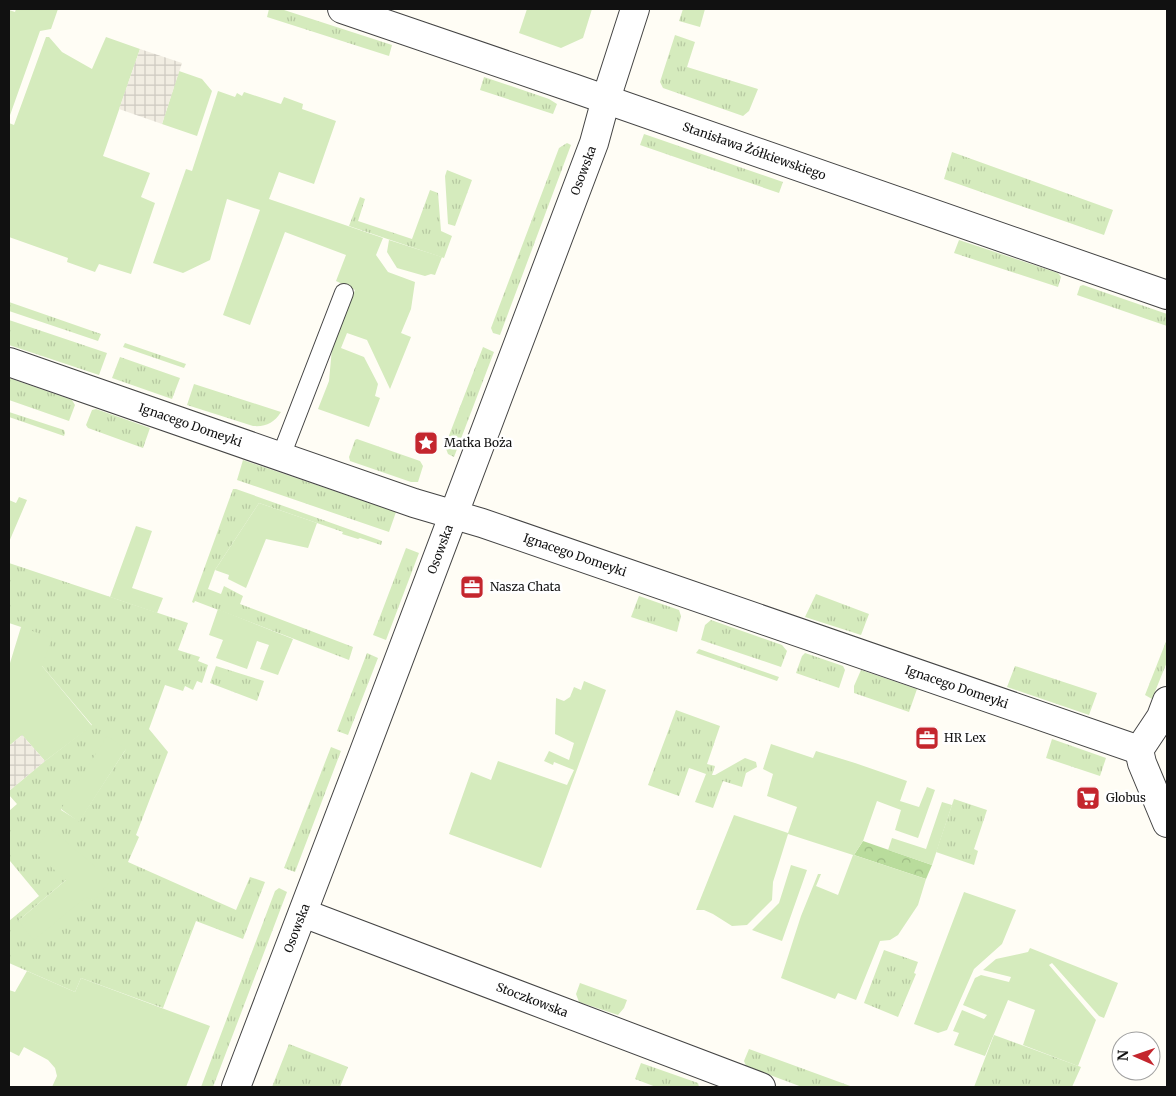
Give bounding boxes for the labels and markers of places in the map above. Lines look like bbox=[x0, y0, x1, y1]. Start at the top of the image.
place icon: Matka Boża bbox=[413, 430, 439, 456]
place label: Matka Boża bbox=[444, 435, 513, 450]
office icon: Nasza Chata bbox=[459, 574, 485, 600]
place label: Nasza Chata bbox=[490, 579, 561, 594]
office icon: HR Lex bbox=[914, 725, 940, 751]
place label: HR Lex bbox=[944, 730, 987, 745]
supermarket icon: Globus bbox=[1075, 785, 1101, 811]
place label: Globus bbox=[1106, 790, 1146, 805]

